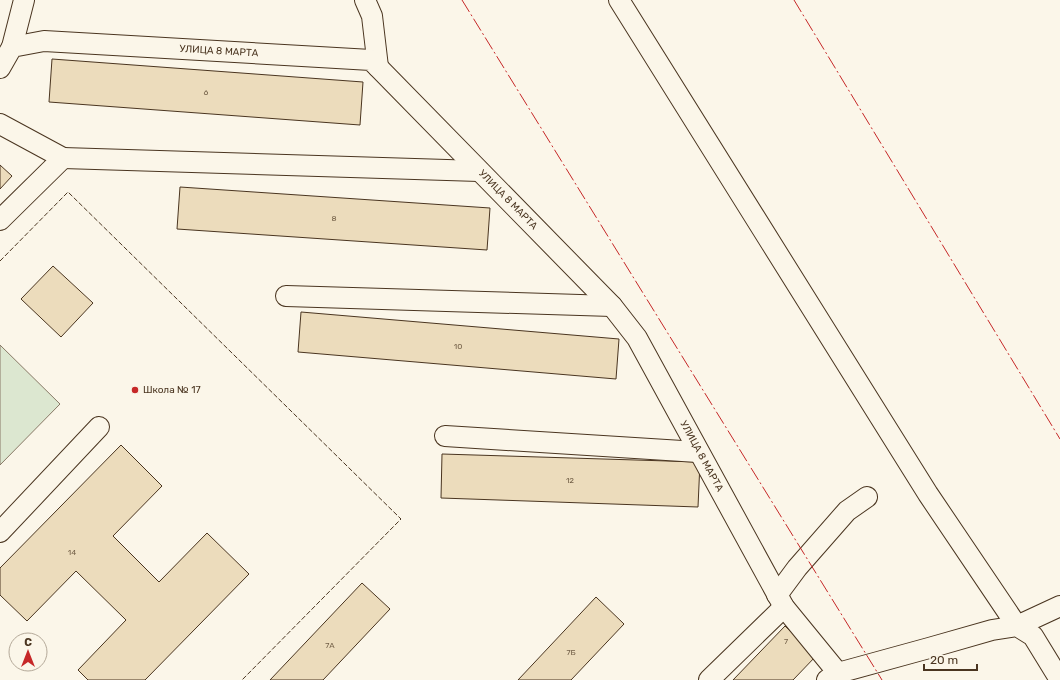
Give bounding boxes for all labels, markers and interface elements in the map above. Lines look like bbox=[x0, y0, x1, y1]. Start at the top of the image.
street label: УЛИЦА 8 МАРТА bbox=[179, 43, 259, 59]
house number: 6 bbox=[204, 88, 209, 97]
street label: УЛИЦА 8 МАРТА bbox=[476, 167, 540, 232]
house number: 8 bbox=[331, 214, 337, 223]
house number: 10 bbox=[454, 342, 462, 351]
place label: Школа № 17 bbox=[143, 384, 201, 396]
marker: Школа № 17 bbox=[130, 385, 140, 395]
street label: УЛИЦА 8 МАРТА bbox=[677, 419, 726, 494]
house number: 12 bbox=[566, 476, 574, 485]
house number: 14 bbox=[68, 548, 76, 557]
north arrow bbox=[8, 632, 48, 672]
text: С bbox=[24, 636, 32, 649]
house number: 7 bbox=[784, 637, 788, 646]
house number: 7А bbox=[325, 641, 335, 650]
scale bar bbox=[924, 646, 977, 672]
house number: 7Б bbox=[566, 648, 576, 657]
text: 20 m bbox=[930, 653, 958, 667]

